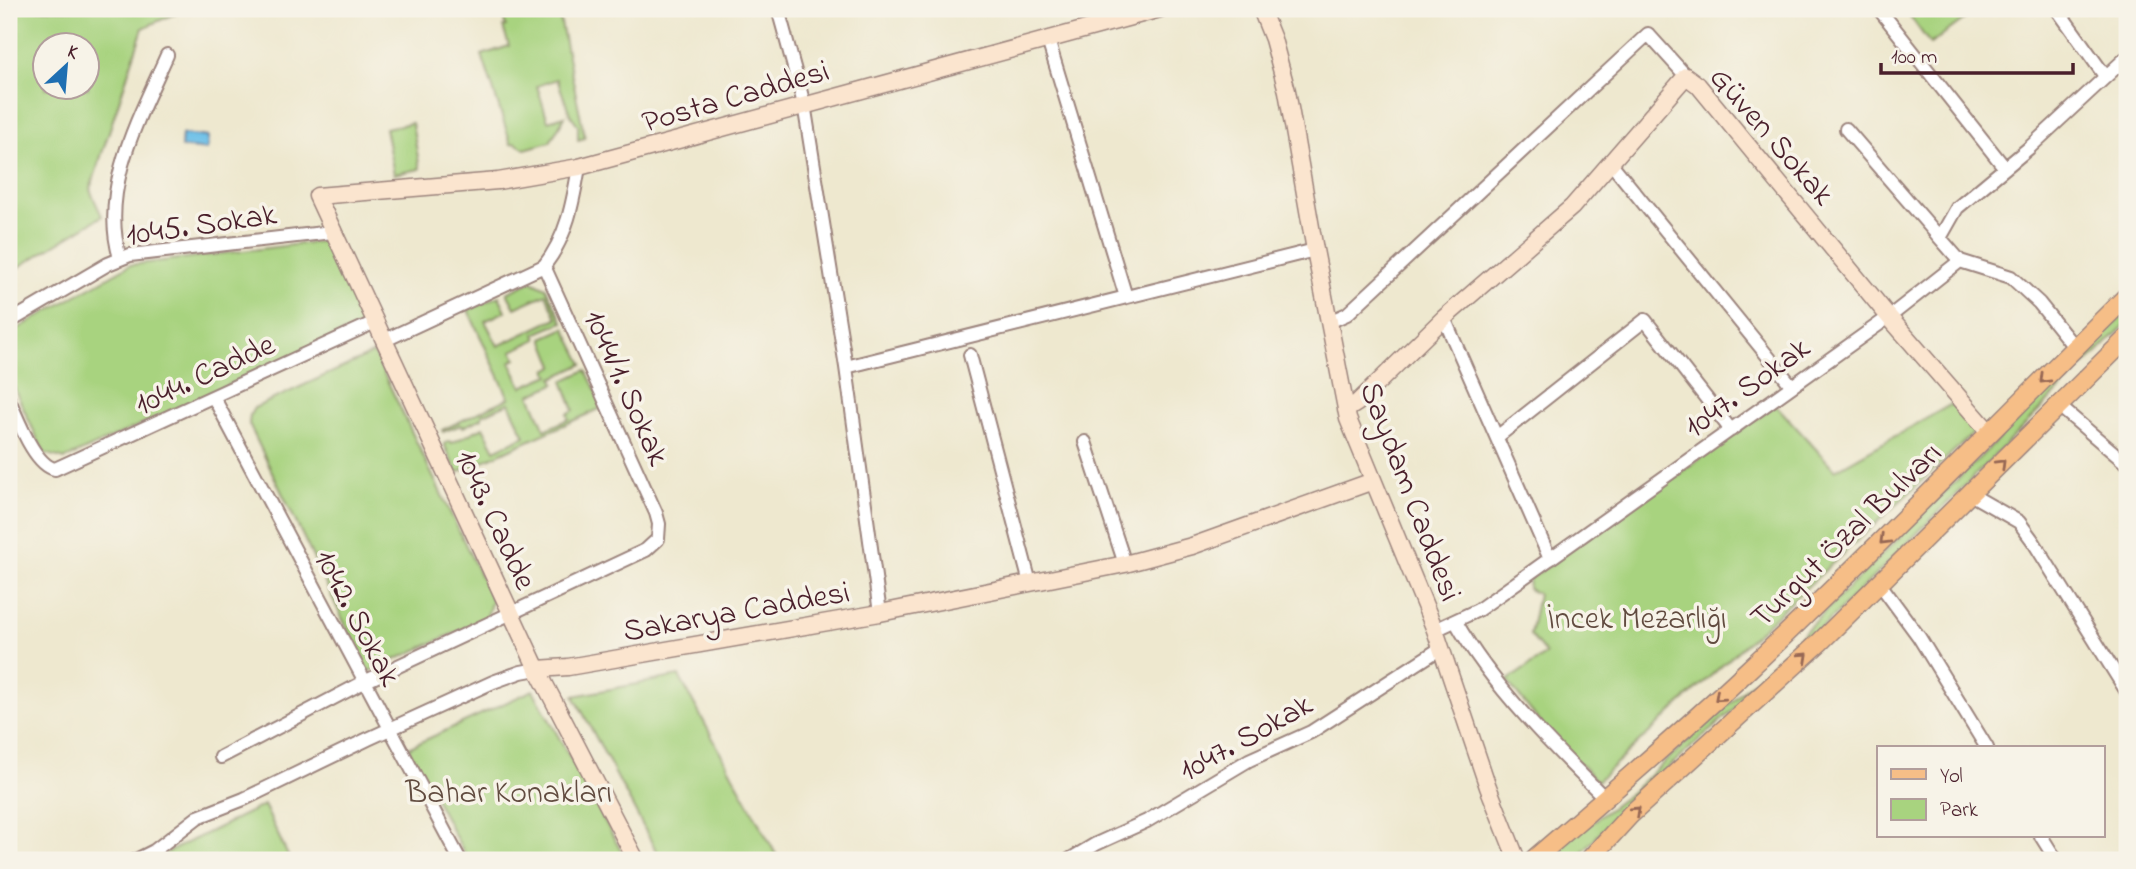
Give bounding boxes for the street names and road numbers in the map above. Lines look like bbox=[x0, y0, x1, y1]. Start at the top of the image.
street label: Posta Caddesi bbox=[637, 49, 835, 148]
street label: Güven Sokak bbox=[1696, 57, 1845, 218]
street label: 1045. Sokak bbox=[123, 193, 281, 260]
street label: 1044/1. Sokak bbox=[569, 303, 681, 475]
street label: 1044. Cadde bbox=[128, 323, 284, 429]
street label: 1047. Sokak bbox=[1675, 326, 1822, 451]
street label: Saydam Caddesi bbox=[1345, 376, 1472, 609]
street label: Turgut Özal Bulvarı bbox=[1741, 432, 1954, 641]
street label: 1043. Cadde bbox=[441, 443, 547, 599]
street label: 1042. Sokak bbox=[300, 542, 412, 696]
street label: Sakarya Caddesi bbox=[620, 570, 854, 656]
street label: 1047. Sokak bbox=[1171, 683, 1323, 795]

